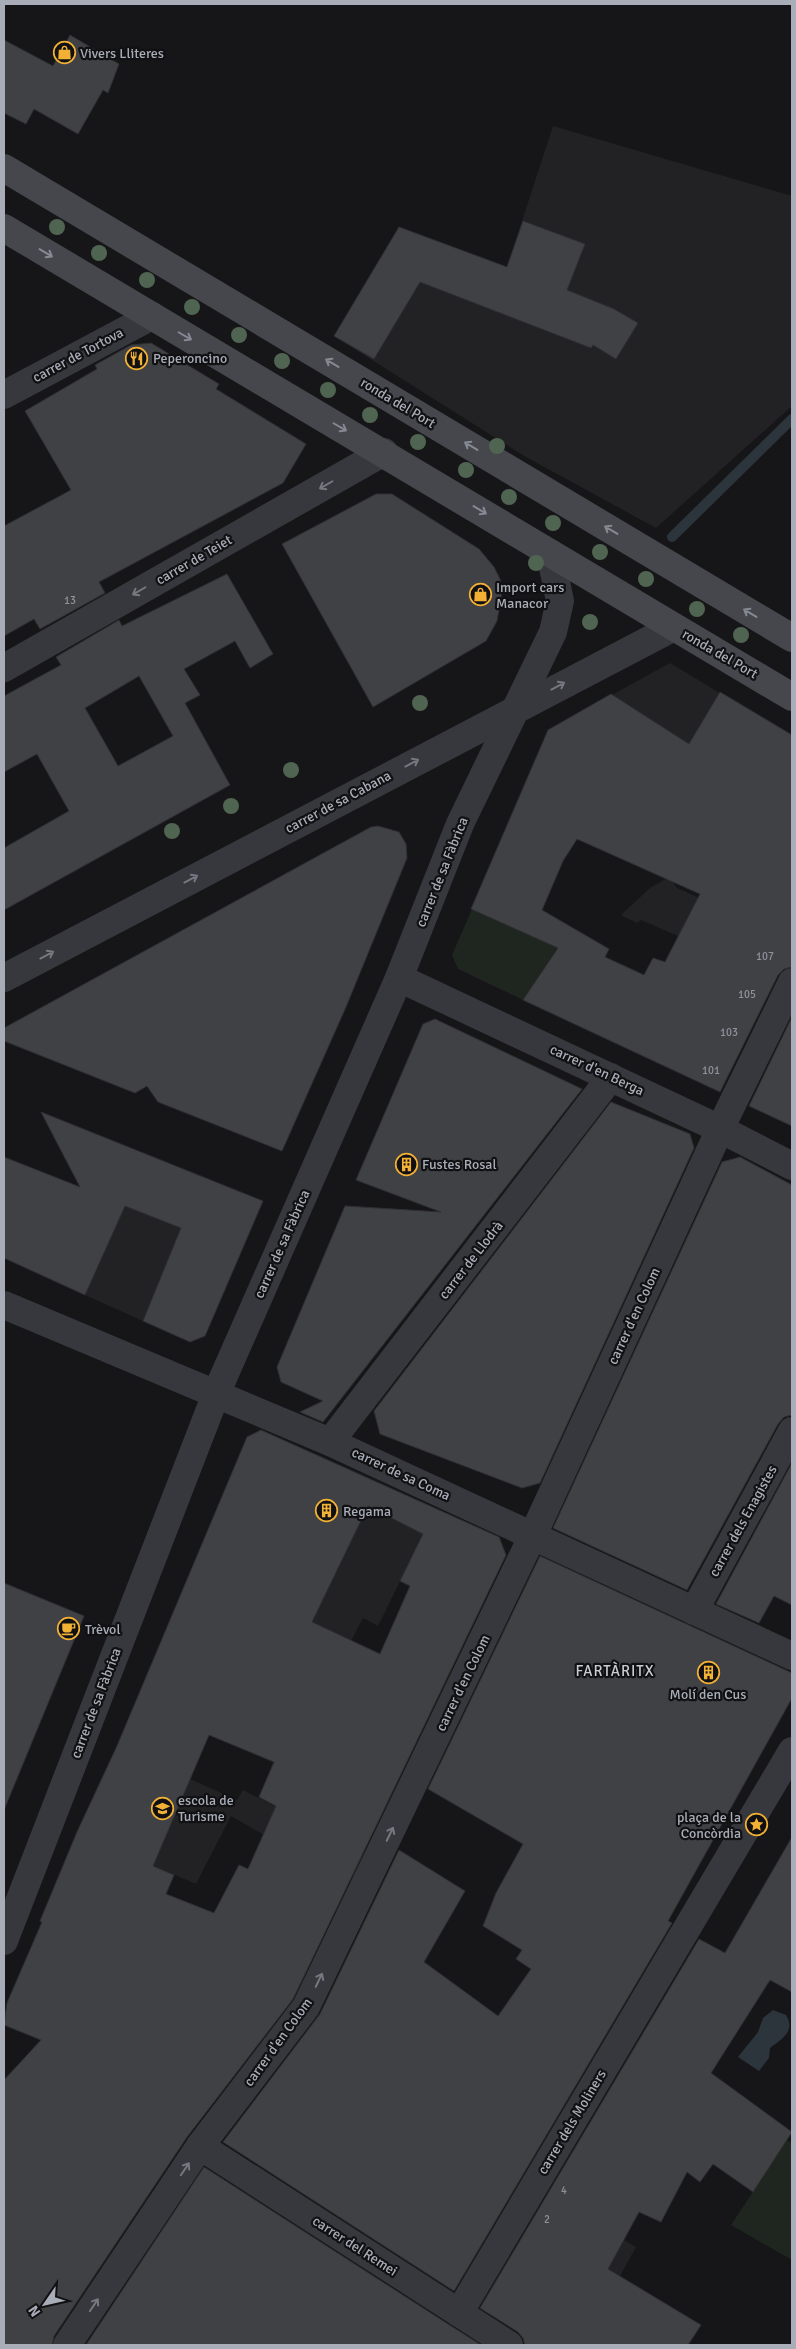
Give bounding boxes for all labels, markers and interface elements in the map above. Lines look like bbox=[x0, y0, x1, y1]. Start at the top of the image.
shop icon: Vivers Lliteres bbox=[52, 41, 76, 65]
place label: Vivers Lliteres bbox=[80, 45, 164, 62]
one-way arrow bbox=[38, 248, 52, 258]
street label: carrer de Tortova bbox=[30, 324, 126, 386]
one-way arrow bbox=[178, 331, 192, 341]
restaurant icon: Peperoncino bbox=[125, 346, 149, 370]
place label: Peperoncino bbox=[153, 350, 227, 367]
one-way arrow bbox=[325, 358, 339, 368]
street label: ronda del Port bbox=[358, 374, 439, 432]
one-way arrow bbox=[333, 422, 348, 432]
one-way arrow bbox=[465, 441, 479, 451]
one-way arrow bbox=[319, 481, 334, 490]
one-way arrow bbox=[472, 506, 486, 516]
one-way arrow bbox=[604, 524, 618, 534]
street label: carrer de Teiet bbox=[153, 531, 235, 589]
place label: Import cars Manacor bbox=[496, 579, 564, 612]
shop icon: Import cars Manacor bbox=[468, 583, 492, 607]
one-way arrow bbox=[132, 587, 147, 597]
house number: 13 bbox=[64, 594, 76, 607]
one-way arrow bbox=[744, 607, 758, 617]
street label: ronda del Port bbox=[679, 626, 761, 682]
one-way arrow bbox=[550, 681, 565, 690]
one-way arrow bbox=[404, 758, 419, 767]
street label: carrer de sa Cabana bbox=[282, 767, 394, 837]
street label: carrer de sa Fàbrica bbox=[412, 815, 472, 929]
one-way arrow bbox=[183, 874, 198, 884]
one-way arrow bbox=[39, 950, 54, 959]
house number: 107 bbox=[756, 950, 774, 963]
house number: 105 bbox=[738, 988, 756, 1001]
house number: 103 bbox=[720, 1026, 738, 1039]
street label: carrer d'en Berga bbox=[547, 1041, 647, 1099]
house number: 101 bbox=[702, 1064, 720, 1077]
building icon: Fustes Rosal bbox=[394, 1152, 418, 1176]
place label: Fustes Rosal bbox=[422, 1156, 497, 1173]
street label: carrer de sa Fàbrica bbox=[250, 1187, 314, 1301]
street label: carrer de Llodrà bbox=[435, 1218, 507, 1302]
street label: carrer d'en Colom bbox=[604, 1265, 664, 1367]
street label: carrer de sa Coma bbox=[349, 1444, 453, 1504]
street label: carrer dels Enagistes bbox=[705, 1462, 781, 1580]
building icon: Regama bbox=[315, 1499, 339, 1523]
place label: Regama bbox=[343, 1503, 391, 1520]
cafe icon: Trèvol bbox=[57, 1617, 81, 1641]
place label: Trèvol bbox=[85, 1621, 121, 1638]
street label: carrer d'en Colom bbox=[432, 1632, 494, 1734]
street label: carrer de sa Fàbrica bbox=[67, 1645, 125, 1761]
building icon: Molí den Cus bbox=[696, 1660, 720, 1684]
district label: FARTÀRITX bbox=[575, 1661, 655, 1680]
place label: Molí den Cus bbox=[670, 1686, 746, 1703]
place label: escola de Turisme bbox=[178, 1792, 234, 1825]
school or university icon: escola de Turisme bbox=[150, 1796, 174, 1820]
place label: plaça de la Concòrdia bbox=[677, 1809, 741, 1842]
place icon: plaça de la Concòrdia bbox=[745, 1813, 769, 1837]
one-way arrow bbox=[386, 1827, 395, 1842]
one-way arrow bbox=[314, 1973, 324, 1988]
street label: carrer d'en Colom bbox=[240, 1995, 316, 2089]
street label: carrer dels Moliners bbox=[534, 2067, 610, 2177]
one-way arrow bbox=[180, 2163, 190, 2177]
house number: 4 bbox=[561, 2184, 567, 2197]
street label: carrer del Remei bbox=[309, 2212, 401, 2280]
house number: 2 bbox=[544, 2213, 550, 2226]
north arrow bbox=[20, 2279, 70, 2329]
one-way arrow bbox=[90, 2298, 100, 2312]
text: N bbox=[25, 2302, 44, 2320]

